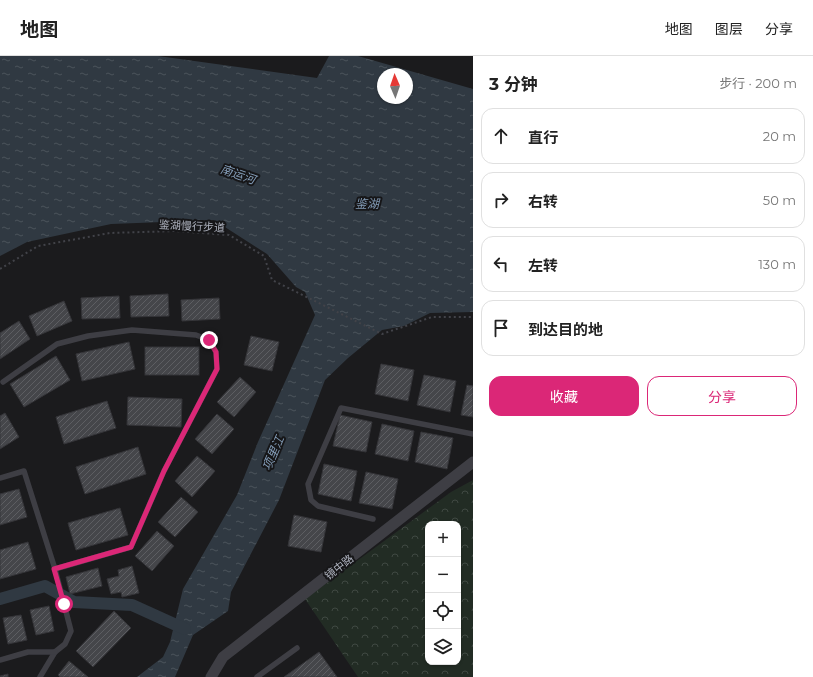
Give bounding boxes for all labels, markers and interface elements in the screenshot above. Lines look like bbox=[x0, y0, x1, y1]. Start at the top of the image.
text: 地图 bbox=[20, 18, 58, 41]
text: 地图 bbox=[665, 20, 693, 38]
text: 图层 bbox=[715, 20, 743, 38]
text: 分享 bbox=[765, 20, 793, 38]
north arrow bbox=[377, 68, 413, 104]
text: 3 分钟 bbox=[489, 74, 538, 94]
text: 步行 · 200 m bbox=[719, 75, 797, 91]
icon: ahead bbox=[490, 125, 512, 147]
text: 直行 bbox=[528, 128, 558, 147]
text: 20 m bbox=[763, 128, 796, 144]
water label: 南运河 bbox=[219, 161, 259, 188]
icon: right bbox=[490, 189, 512, 211]
text: 右转 bbox=[528, 192, 558, 211]
text: 50 m bbox=[763, 192, 796, 208]
water label: 鉴湖 bbox=[355, 196, 381, 211]
street label: 鉴湖慢行步道 bbox=[159, 217, 225, 235]
icon: left bbox=[490, 253, 512, 275]
text: 左转 bbox=[528, 256, 558, 275]
text: 130 m bbox=[758, 256, 796, 272]
icon: arrive bbox=[490, 317, 512, 339]
text: 到达目的地 bbox=[528, 320, 603, 339]
route end bbox=[200, 331, 218, 349]
button: 收藏 bbox=[489, 376, 639, 416]
button: 分享 bbox=[647, 376, 797, 416]
water label: 项里江 bbox=[259, 432, 288, 473]
map controls bbox=[425, 521, 461, 665]
button: + bbox=[425, 521, 461, 557]
street label: 镜中路 bbox=[322, 551, 356, 583]
button: − bbox=[425, 557, 461, 593]
button: locate bbox=[425, 593, 461, 629]
route start bbox=[55, 595, 73, 613]
button: layers bbox=[425, 629, 461, 665]

